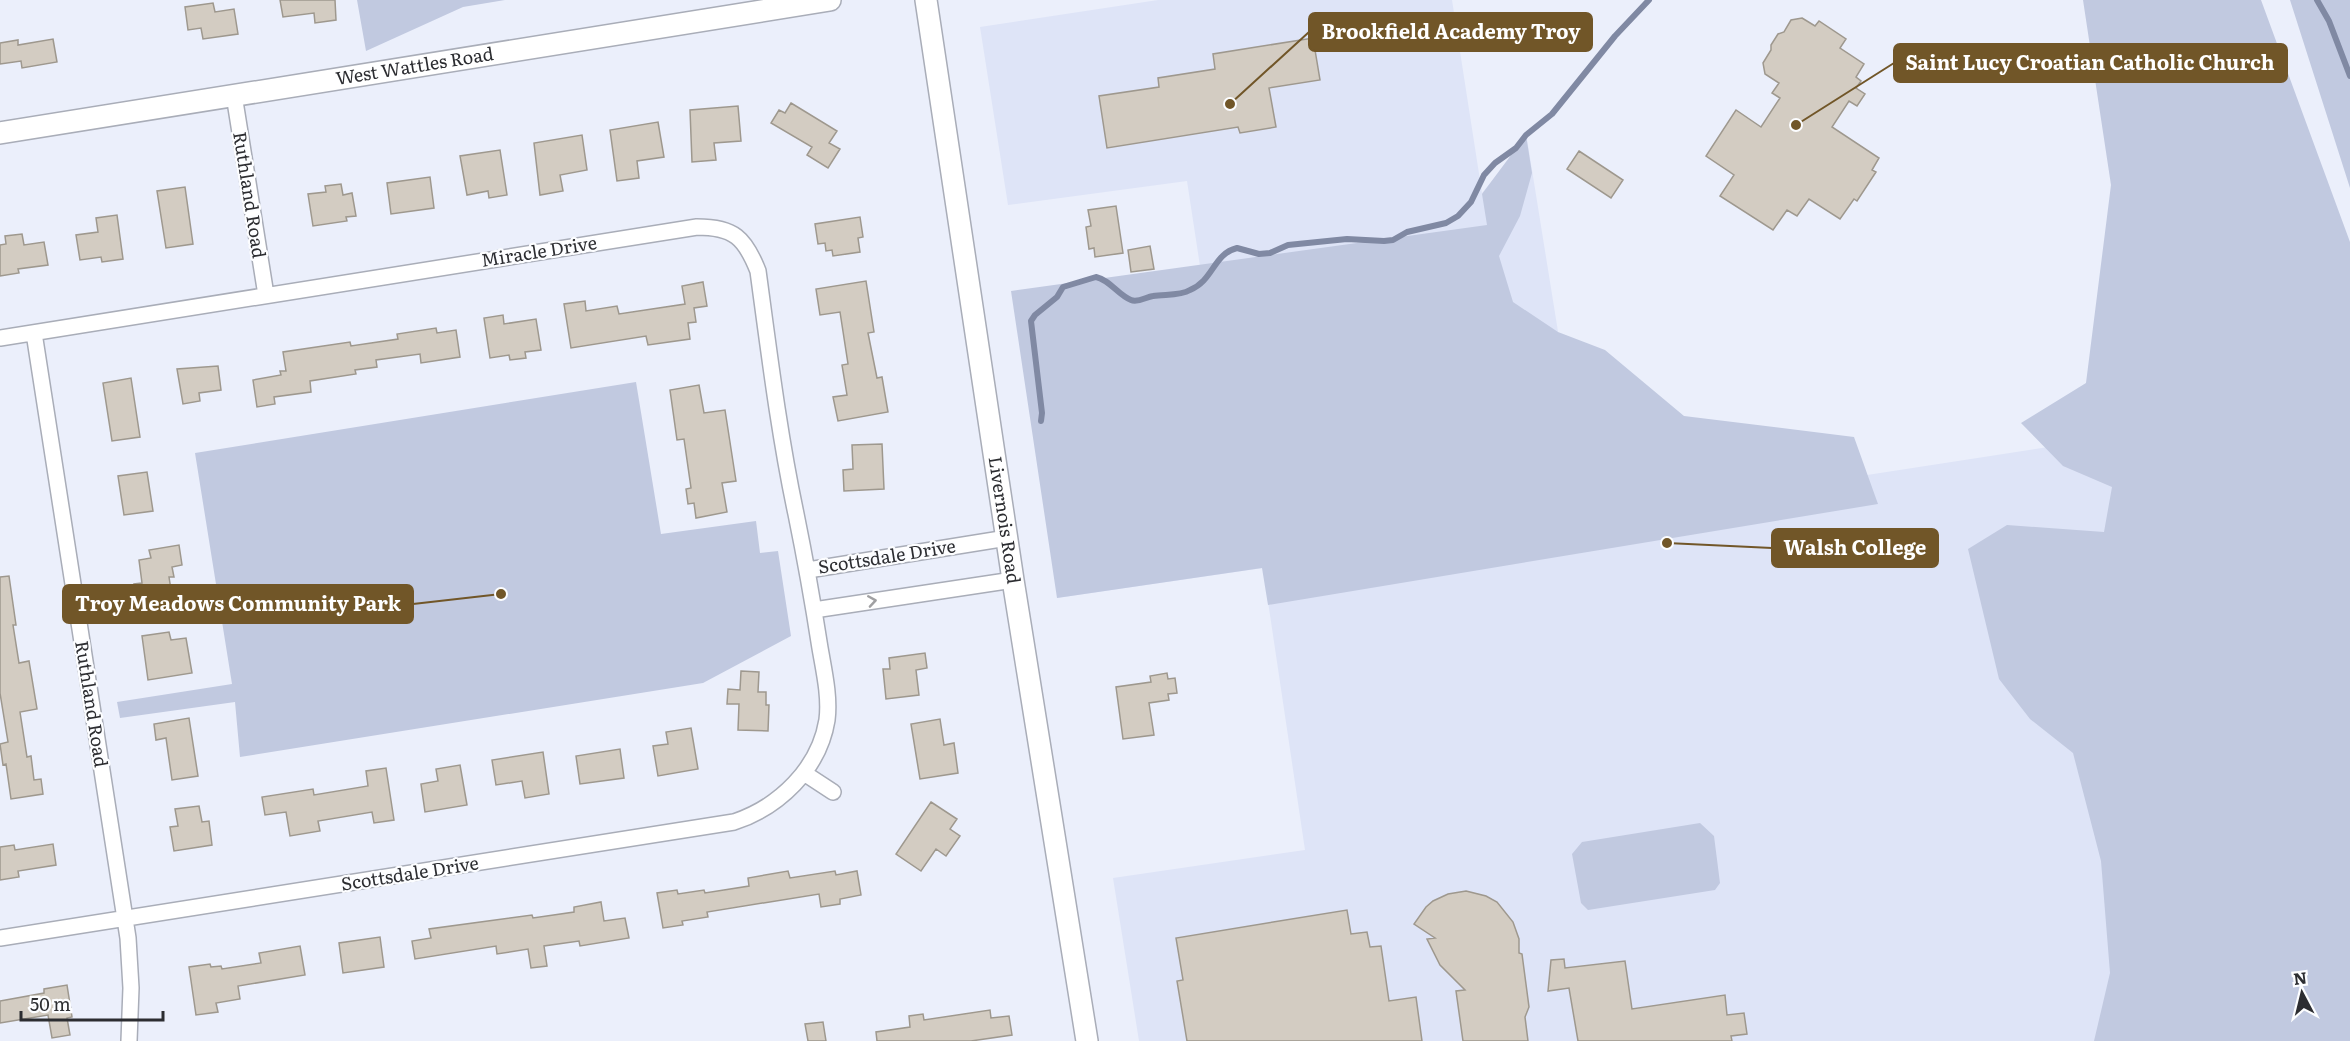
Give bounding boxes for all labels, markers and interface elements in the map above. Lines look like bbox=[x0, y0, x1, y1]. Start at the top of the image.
callout: Brookfield Academy Troy bbox=[1309, 13, 1592, 51]
text: Brookfield Academy Troy bbox=[1322, 15, 1581, 45]
street label: West Wattles Road bbox=[334, 39, 495, 91]
callout: Saint Lucy Croatian Catholic Church bbox=[1894, 44, 2287, 82]
text: Saint Lucy Croatian Catholic Church bbox=[1905, 46, 2275, 76]
street label: Ruthland Road bbox=[227, 129, 274, 260]
street label: Miracle Drive bbox=[479, 228, 599, 273]
street label: Livernois Road bbox=[983, 454, 1028, 586]
callout: Walsh College bbox=[1772, 529, 1938, 567]
street label: Scottsdale Drive bbox=[816, 531, 958, 580]
text: Walsh College bbox=[1784, 531, 1926, 561]
callout: Troy Meadows Community Park bbox=[63, 585, 413, 623]
text: Troy Meadows Community Park bbox=[75, 587, 402, 617]
one-way arrow bbox=[868, 595, 877, 607]
street label: Ruthland Road bbox=[69, 638, 116, 769]
street label: Scottsdale Drive bbox=[339, 848, 481, 897]
north arrow bbox=[2272, 963, 2332, 1023]
text: N bbox=[2292, 964, 2308, 990]
scale bar bbox=[21, 984, 164, 1022]
text: 50 m bbox=[30, 990, 71, 1017]

